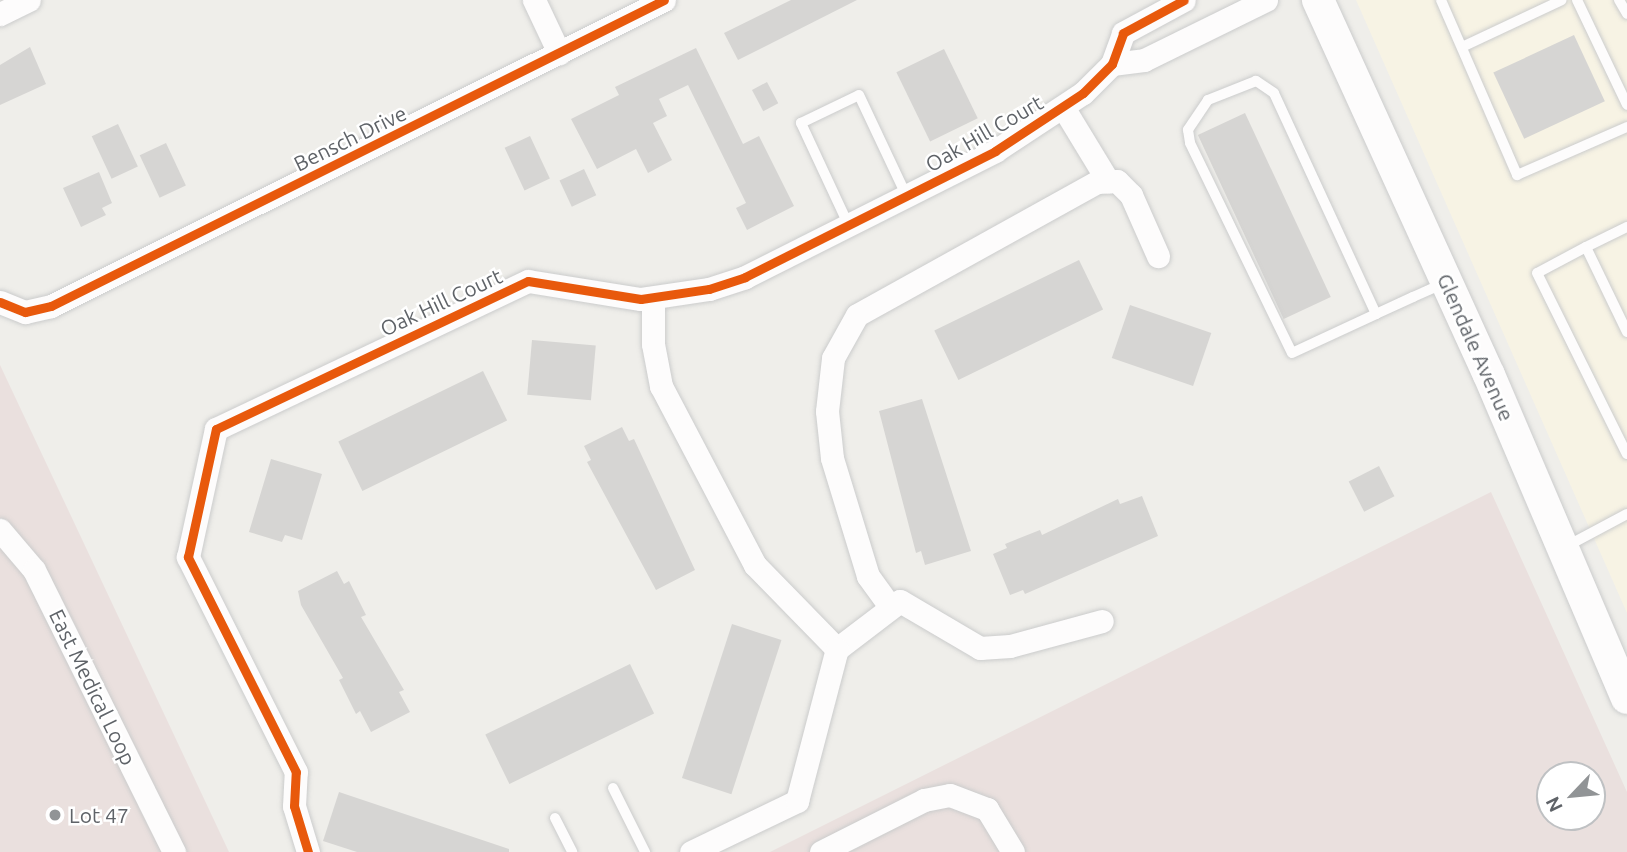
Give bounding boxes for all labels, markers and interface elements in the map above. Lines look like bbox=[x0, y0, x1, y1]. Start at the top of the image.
street label: Oak Hill Court bbox=[921, 89, 1047, 177]
street label: Bensch Drive bbox=[290, 100, 410, 176]
street label: Oak Hill Court bbox=[376, 263, 506, 341]
street label: Glendale Avenue bbox=[1432, 269, 1520, 425]
street label: East Medical Loop bbox=[44, 605, 142, 769]
north arrow bbox=[1536, 761, 1606, 831]
text: N bbox=[1541, 793, 1567, 816]
place label: Lot 47 bbox=[69, 802, 129, 828]
marker: Lot 47 bbox=[47, 807, 63, 823]

